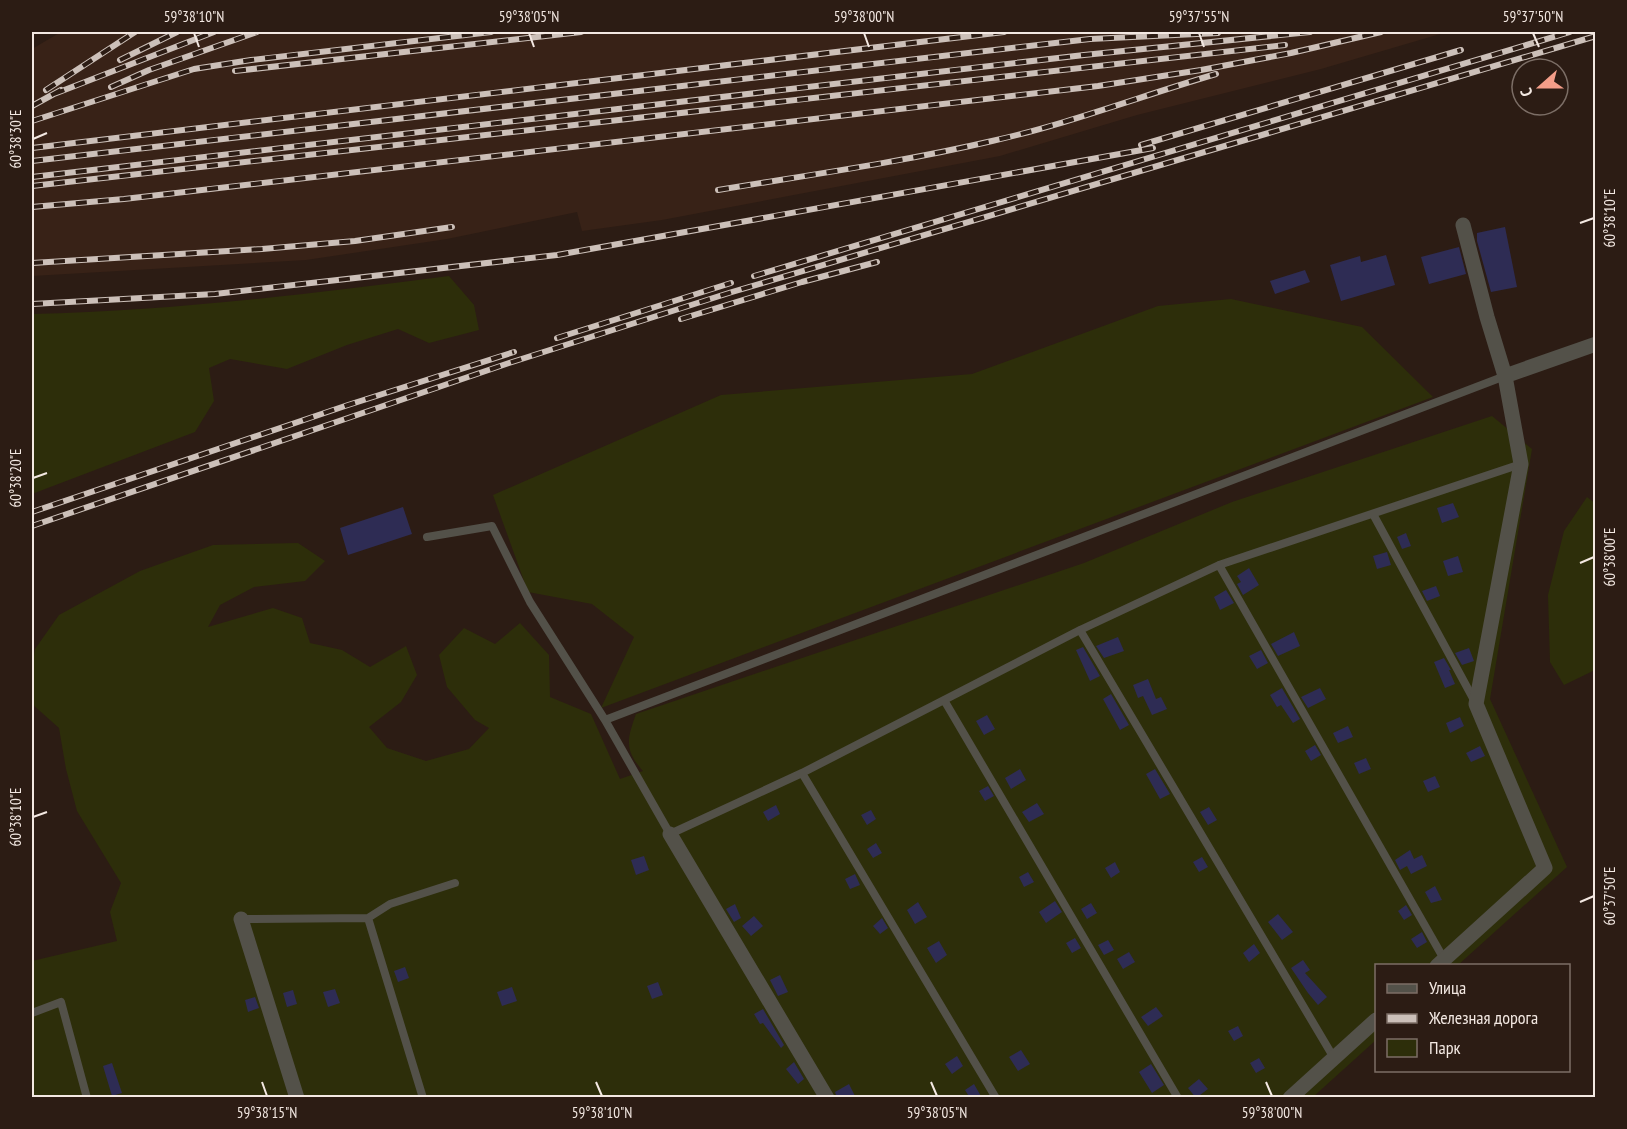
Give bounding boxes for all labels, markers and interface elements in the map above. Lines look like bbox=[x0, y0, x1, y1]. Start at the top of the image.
text: 59°38'10"N bbox=[164, 7, 224, 26]
text: 59°38'05"N bbox=[499, 7, 559, 26]
text: 59°38'00"N bbox=[834, 7, 894, 26]
text: 59°37'55"N bbox=[1169, 7, 1229, 26]
text: 59°37'50"N bbox=[1503, 7, 1563, 26]
north arrow bbox=[1510, 57, 1570, 117]
text: С bbox=[1515, 85, 1537, 99]
text: 60°38'30"E bbox=[6, 109, 25, 169]
text: 60°38'10"E bbox=[1600, 188, 1619, 248]
text: 60°38'20"E bbox=[6, 448, 25, 508]
text: 60°38'00"E bbox=[1600, 527, 1619, 587]
text: 60°38'10"E bbox=[6, 787, 25, 847]
text: 60°37'50"E bbox=[1600, 866, 1619, 926]
legend bbox=[1375, 964, 1570, 1072]
text: Улица bbox=[1429, 976, 1466, 999]
text: Железная дорога bbox=[1428, 1006, 1538, 1029]
text: Парк bbox=[1429, 1036, 1460, 1059]
text: 59°38'15"N bbox=[237, 1103, 297, 1122]
text: 59°38'10"N bbox=[572, 1103, 632, 1122]
text: 59°38'05"N bbox=[907, 1103, 967, 1122]
text: 59°38'00"N bbox=[1242, 1103, 1302, 1122]

